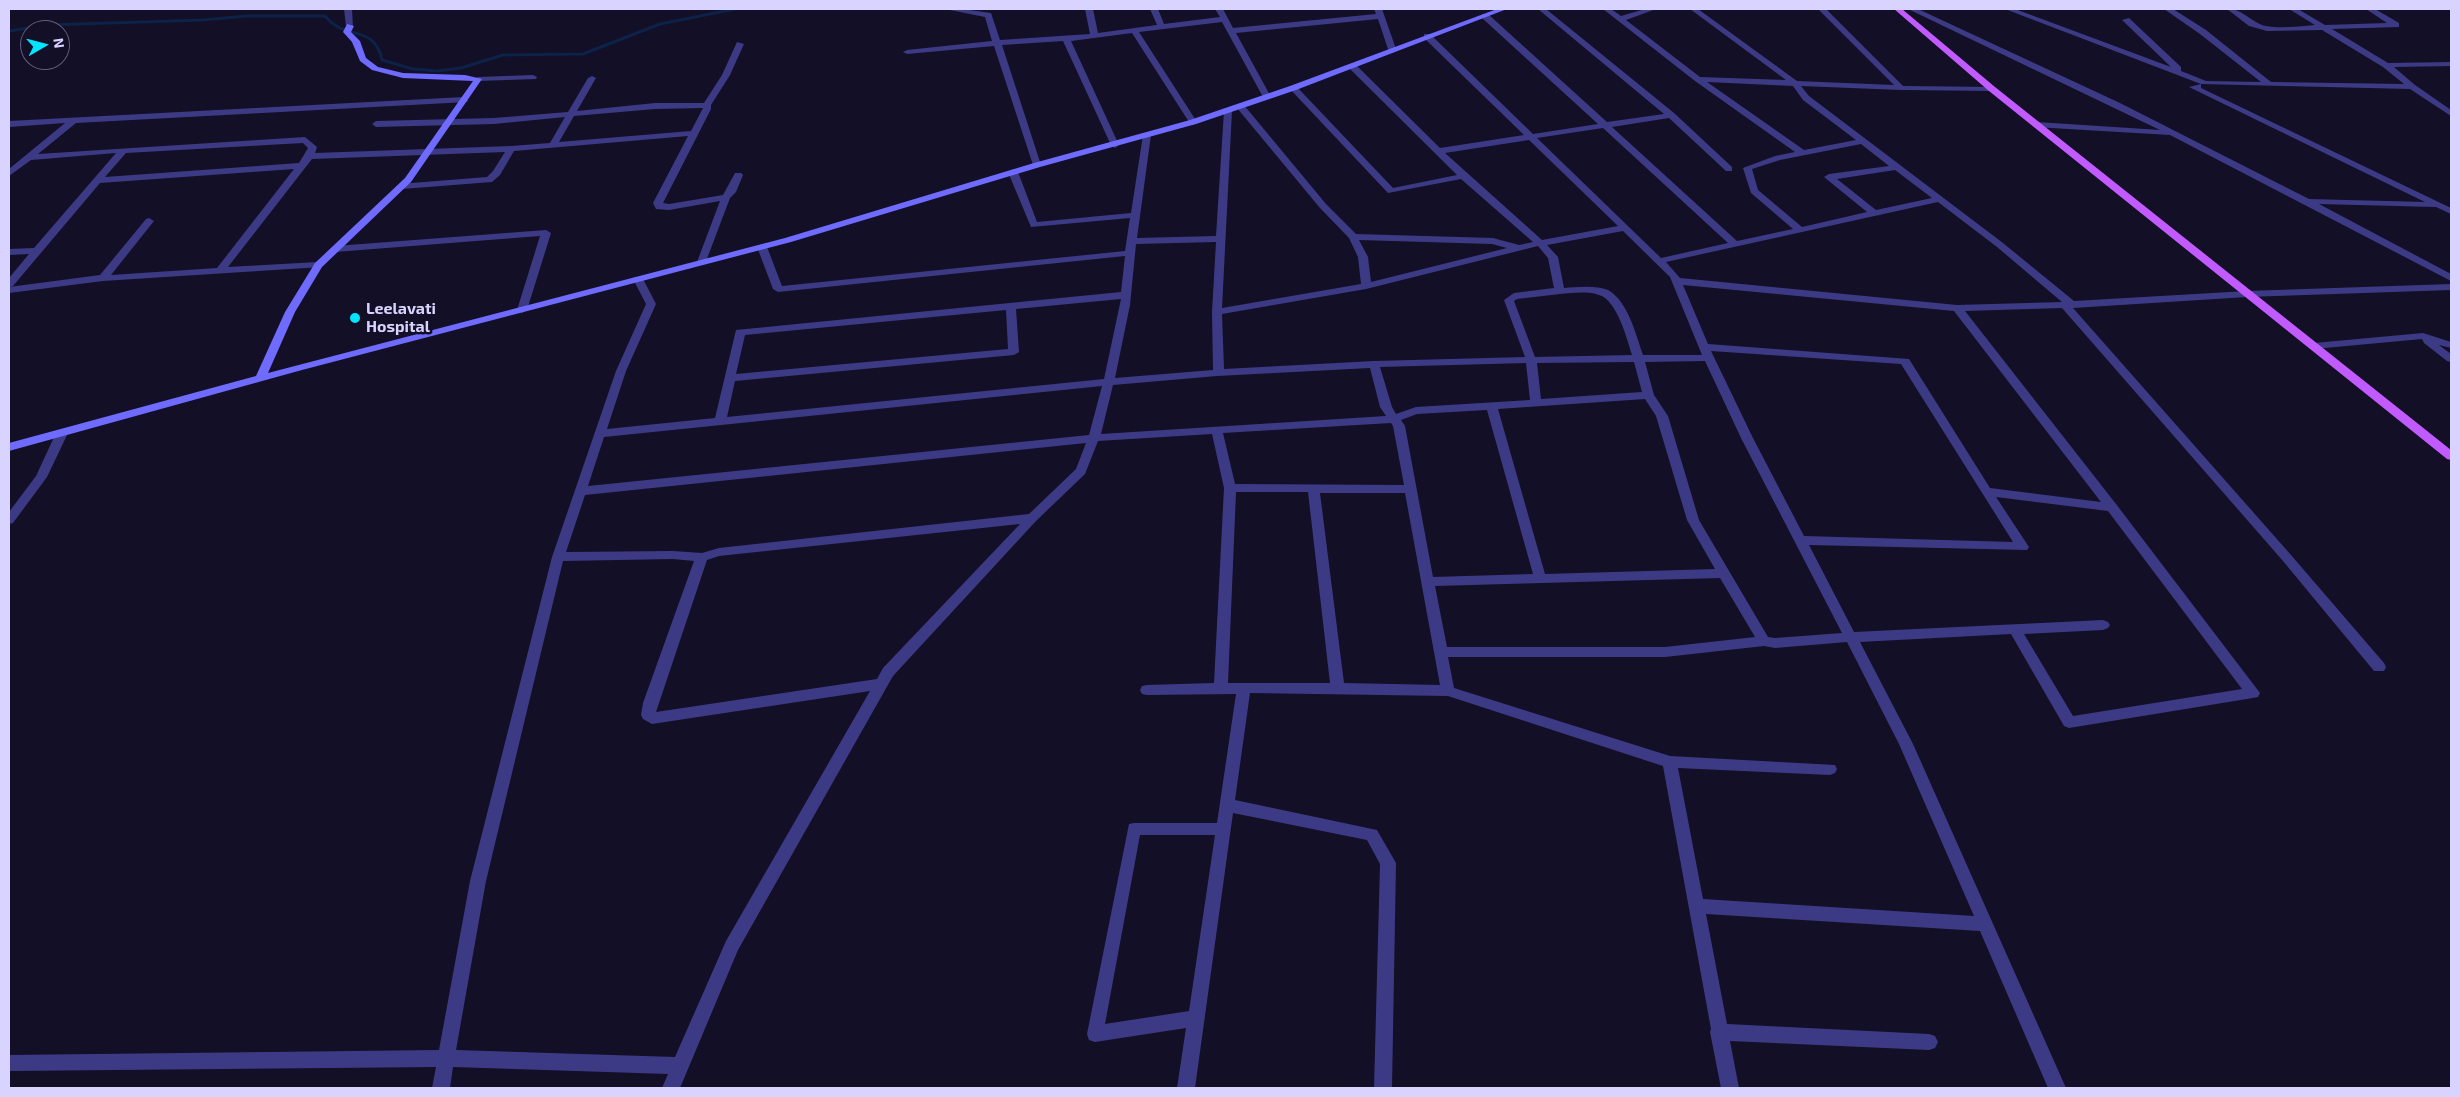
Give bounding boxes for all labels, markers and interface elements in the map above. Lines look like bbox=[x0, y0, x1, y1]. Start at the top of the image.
north arrow bbox=[20, 20, 70, 70]
text: N bbox=[50, 37, 68, 49]
place label: Leelavati Hospital bbox=[366, 299, 436, 337]
marker: Leelavati Hospital bbox=[348, 311, 362, 325]

